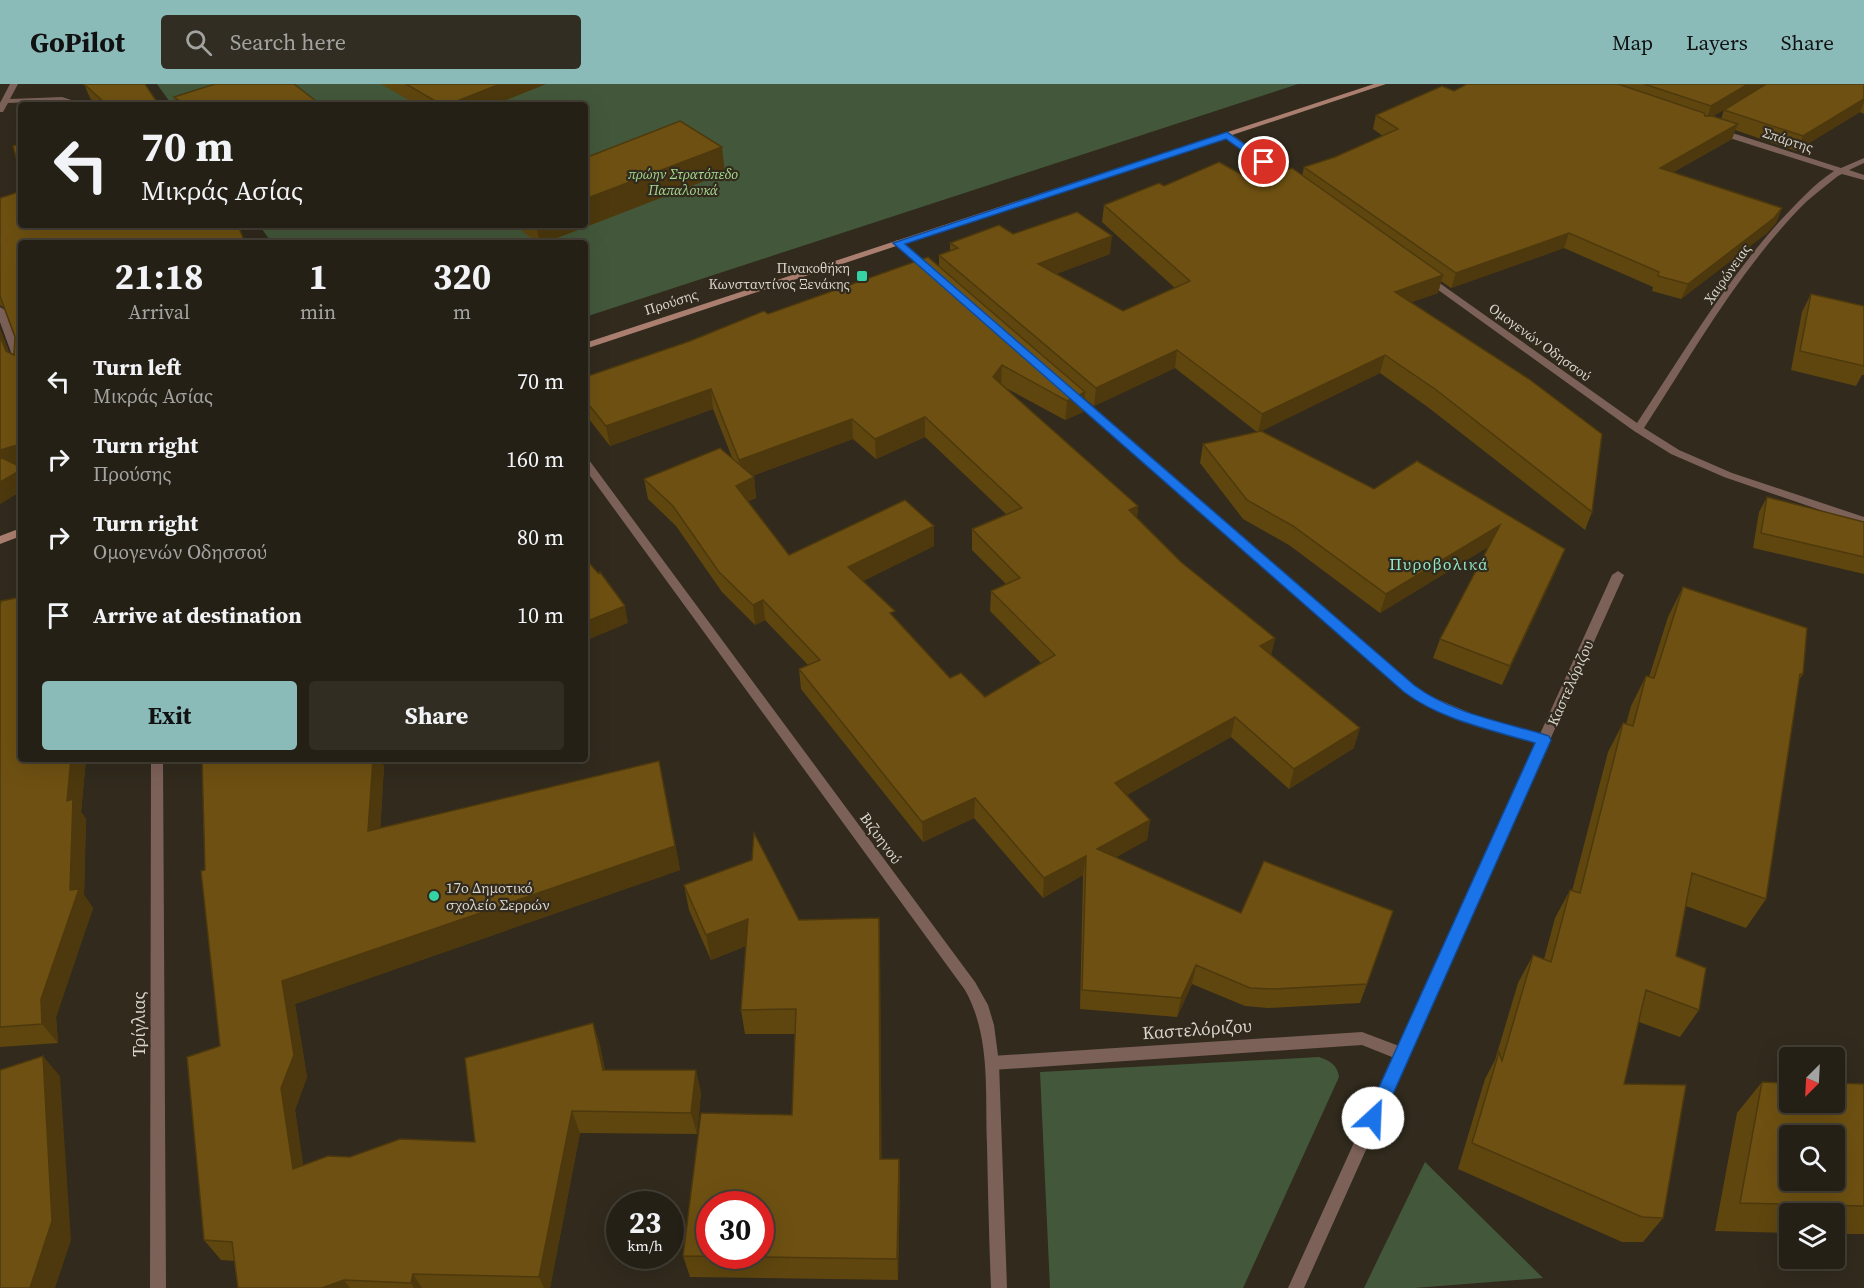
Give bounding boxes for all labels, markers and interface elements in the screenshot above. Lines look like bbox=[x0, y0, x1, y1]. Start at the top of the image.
search box bbox=[161, 15, 581, 69]
text: GoPilot bbox=[30, 23, 125, 61]
icon: search bbox=[182, 26, 215, 59]
text: Search here bbox=[230, 27, 346, 57]
text: Map bbox=[1612, 28, 1653, 57]
text: Layers bbox=[1686, 28, 1748, 57]
text: Share bbox=[1781, 28, 1834, 57]
text: 70 m bbox=[141, 117, 234, 175]
street label: Σπάρτης bbox=[1760, 122, 1816, 158]
icon: left bbox=[42, 126, 120, 204]
pin bbox=[1238, 136, 1289, 187]
icon: arrive bbox=[1247, 145, 1280, 178]
park label: πρώην Στρατόπεδο Παπαλουκά bbox=[628, 164, 738, 200]
text: Μικράς Ασίας bbox=[141, 172, 303, 209]
street label: Χαιρώνειας bbox=[1699, 240, 1755, 308]
text: 21:18 bbox=[115, 252, 203, 301]
text: 1 bbox=[308, 252, 328, 301]
text: 320 bbox=[433, 252, 491, 301]
place label: Πινακοθήκη Κωνσταντίνος Ξενάκης bbox=[708, 258, 850, 294]
marker: Πινακοθήκη Κωνσταντίνος Ξενάκης bbox=[855, 269, 869, 283]
street label: Προύσης bbox=[642, 284, 700, 320]
text: Arrival bbox=[128, 298, 190, 326]
text: min bbox=[300, 298, 336, 326]
text: m bbox=[453, 298, 471, 326]
street label: Ομογενών Οδησσού bbox=[1485, 298, 1595, 386]
text: Turn left bbox=[93, 352, 181, 382]
icon: left bbox=[42, 365, 75, 398]
text: 70 m bbox=[517, 366, 564, 396]
text: Μικράς Ασίας bbox=[93, 382, 213, 410]
text: Turn right bbox=[93, 430, 198, 460]
icon: right bbox=[42, 443, 75, 476]
text: 160 m bbox=[506, 444, 564, 474]
text: Προύσης bbox=[93, 460, 172, 488]
text: Turn right bbox=[93, 508, 198, 538]
icon: right bbox=[42, 521, 75, 554]
text: 80 m bbox=[517, 522, 564, 552]
text: Ομογενών Οδησσού bbox=[93, 538, 267, 566]
district label: Πυροβολικά bbox=[1389, 553, 1489, 575]
icon: arrive bbox=[42, 599, 75, 632]
text: Arrive at destination bbox=[93, 600, 302, 630]
text: 10 m bbox=[517, 600, 564, 630]
street label: Καστελόριζου bbox=[1542, 637, 1598, 729]
button: Exit bbox=[42, 681, 297, 750]
button: Share bbox=[309, 681, 564, 750]
street label: Βιζυηνού bbox=[855, 808, 907, 868]
place label: 17ο Δημοτικό σχολείο Σερρών bbox=[446, 877, 550, 915]
marker: 17ο Δημοτικό σχολείο Σερρών bbox=[427, 889, 441, 903]
street label: Τρίγλιας bbox=[126, 991, 151, 1057]
street label: Καστελόριζου bbox=[1142, 1013, 1252, 1045]
north arrow bbox=[1779, 1047, 1845, 1113]
map controls bbox=[1779, 1047, 1845, 1269]
position arrow bbox=[1341, 1086, 1405, 1150]
button: search bbox=[1779, 1125, 1845, 1191]
speed limit sign: 30 bbox=[696, 1191, 774, 1269]
text: 23 bbox=[629, 1202, 661, 1243]
button: layers bbox=[1779, 1203, 1845, 1269]
text: km/h bbox=[627, 1235, 663, 1256]

